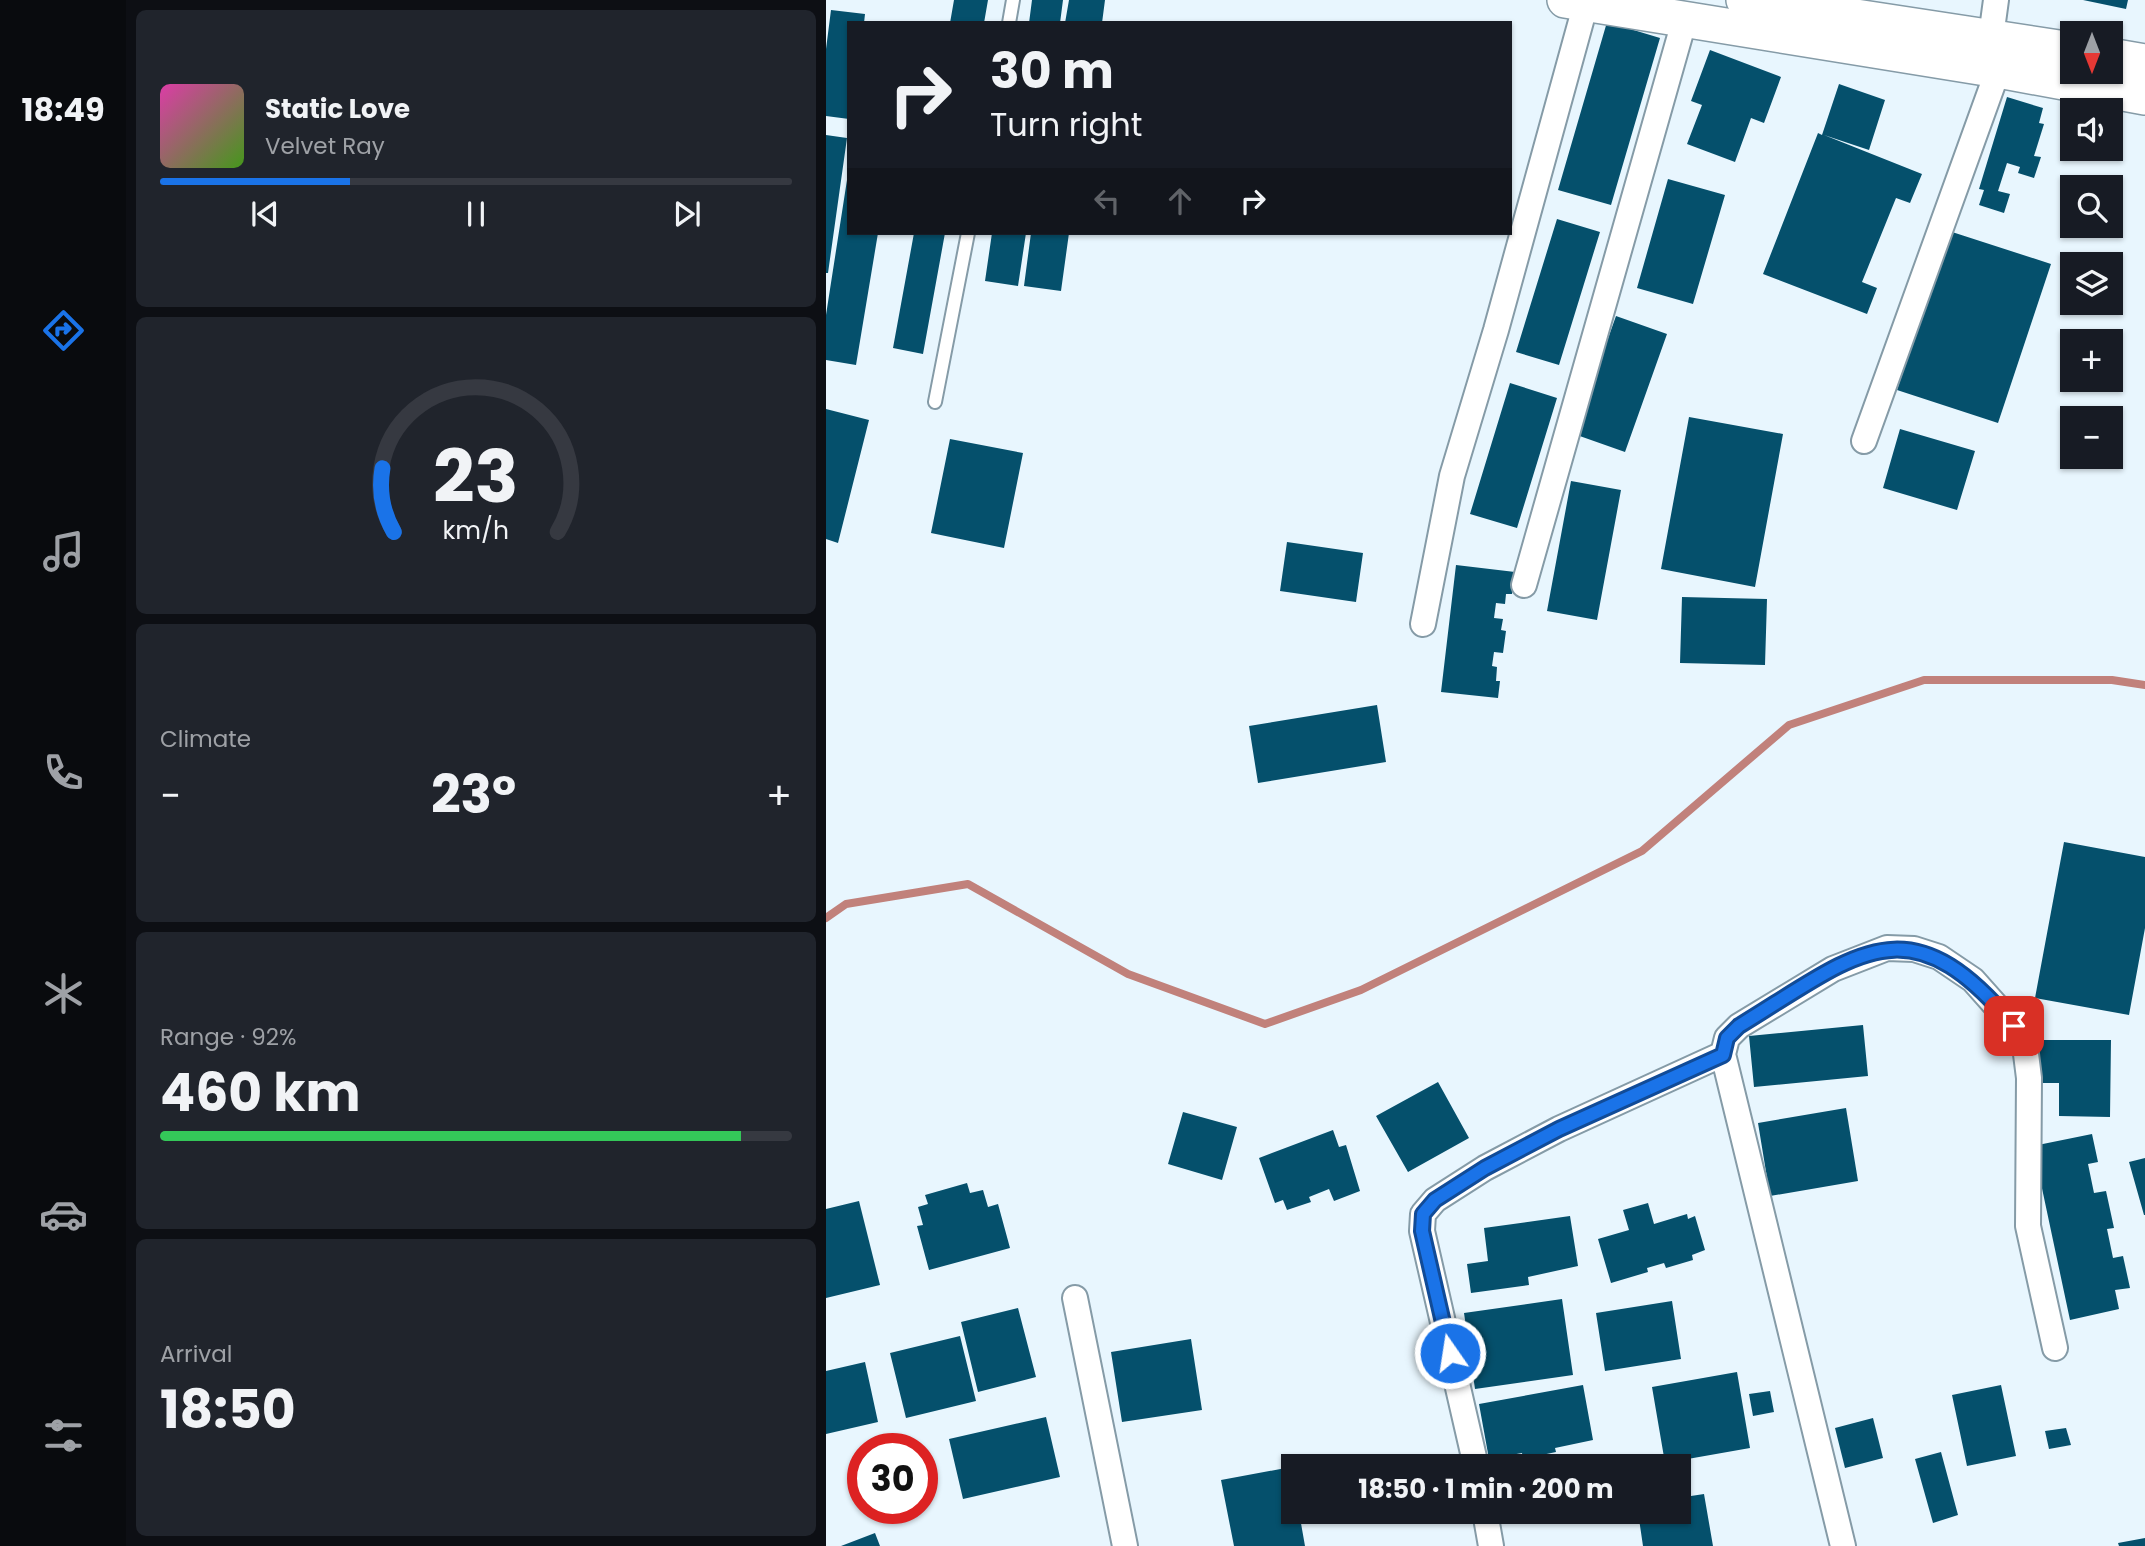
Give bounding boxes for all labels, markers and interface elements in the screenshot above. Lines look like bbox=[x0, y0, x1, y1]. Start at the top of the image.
north arrow bbox=[2060, 21, 2123, 84]
map controls bbox=[2060, 21, 2123, 469]
text: 30 m bbox=[990, 37, 1114, 105]
icon: right bbox=[875, 49, 966, 140]
text: 18:49 bbox=[21, 87, 105, 132]
text: Static Love bbox=[265, 91, 410, 127]
button: sound bbox=[2060, 98, 2123, 161]
text: Turn right bbox=[990, 102, 1142, 147]
text: Velvet Ray bbox=[265, 130, 385, 162]
button: search bbox=[2060, 175, 2123, 238]
icon: left bbox=[1088, 182, 1126, 220]
icon: ahead bbox=[1161, 182, 1199, 220]
icon: right bbox=[1234, 182, 1272, 220]
icon: previous bbox=[246, 195, 284, 233]
icon: pause bbox=[457, 195, 495, 233]
icon: next bbox=[668, 195, 706, 233]
button: layers bbox=[2060, 252, 2123, 315]
icon: directions bbox=[39, 306, 88, 355]
button: + bbox=[2060, 329, 2123, 392]
button: − bbox=[2060, 406, 2123, 469]
text: 23 bbox=[433, 426, 519, 527]
text: km/h bbox=[443, 513, 509, 548]
icon: music bbox=[39, 527, 88, 576]
text: Climate bbox=[160, 723, 251, 755]
icon: phone bbox=[39, 748, 88, 797]
text: 23° bbox=[431, 758, 516, 831]
text: − bbox=[160, 769, 181, 822]
text: + bbox=[766, 769, 792, 822]
icon: climate bbox=[39, 969, 88, 1018]
pin bbox=[1984, 996, 2044, 1056]
icon: arrive bbox=[1995, 1007, 2033, 1045]
text: Range · 92% bbox=[160, 1021, 296, 1053]
text: 460 km bbox=[160, 1056, 360, 1129]
icon: car bbox=[39, 1190, 88, 1239]
position arrow bbox=[1413, 1316, 1487, 1390]
text: Arrival bbox=[160, 1338, 232, 1370]
text: 18:50 bbox=[160, 1373, 296, 1446]
icon: filters bbox=[39, 1411, 88, 1460]
speed limit sign: 30 bbox=[847, 1433, 938, 1524]
text: 18:50 · 1 min · 200 m bbox=[1358, 1471, 1614, 1507]

